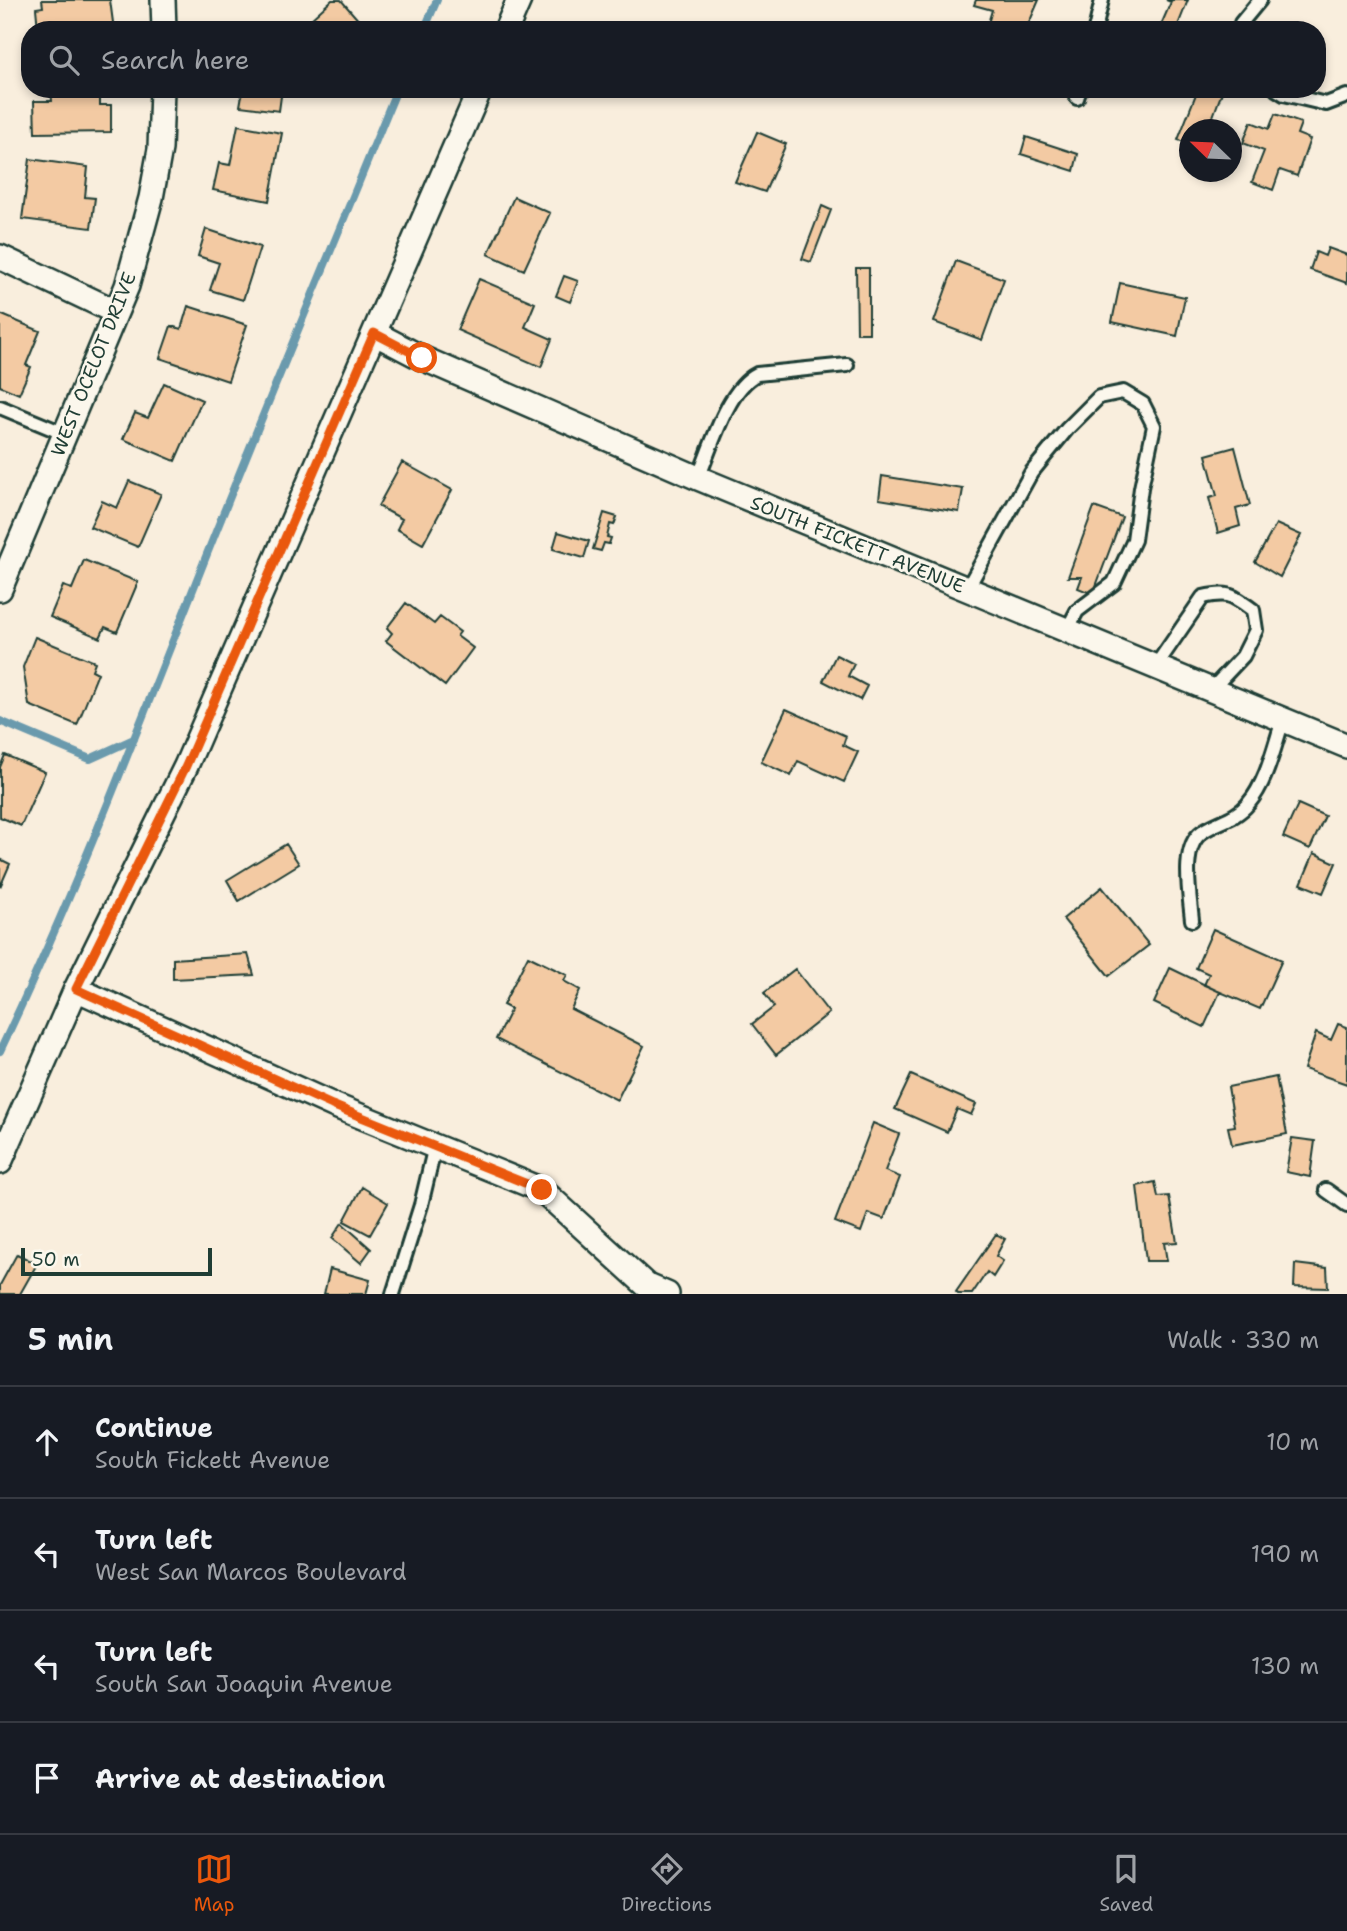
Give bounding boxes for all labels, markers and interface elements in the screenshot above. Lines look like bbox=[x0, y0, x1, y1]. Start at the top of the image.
search box bbox=[21, 21, 1326, 98]
icon: search bbox=[45, 41, 83, 79]
text: Search here bbox=[101, 42, 250, 77]
north arrow bbox=[1179, 119, 1242, 182]
street label: WEST OCELOT DRIVE bbox=[45, 268, 142, 460]
route start bbox=[406, 342, 437, 373]
street label: SOUTH FICKETT AVENUE bbox=[747, 490, 969, 599]
route end bbox=[526, 1174, 557, 1205]
scale bar bbox=[21, 1245, 212, 1277]
text: 50 m bbox=[32, 1247, 80, 1272]
text: 5 min bbox=[28, 1319, 113, 1360]
text: Walk · 330 m bbox=[1167, 1325, 1319, 1355]
text: Continue bbox=[95, 1410, 213, 1445]
icon: ahead bbox=[28, 1423, 66, 1461]
text: 10 m bbox=[1266, 1427, 1319, 1457]
text: South Fickett Avenue bbox=[95, 1445, 330, 1475]
text: Turn left bbox=[95, 1522, 212, 1557]
icon: left bbox=[28, 1535, 66, 1573]
text: 190 m bbox=[1251, 1539, 1319, 1569]
text: West San Marcos Boulevard bbox=[95, 1557, 407, 1587]
text: Turn left bbox=[95, 1634, 212, 1669]
icon: left bbox=[28, 1647, 66, 1685]
text: 130 m bbox=[1251, 1651, 1319, 1681]
text: South San Joaquin Avenue bbox=[95, 1669, 393, 1699]
icon: arrive bbox=[28, 1759, 66, 1797]
text: Arrive at destination bbox=[95, 1761, 385, 1796]
tab: Map bbox=[194, 1850, 234, 1917]
tab: Directions bbox=[622, 1850, 712, 1917]
tab: Saved bbox=[1099, 1850, 1153, 1917]

